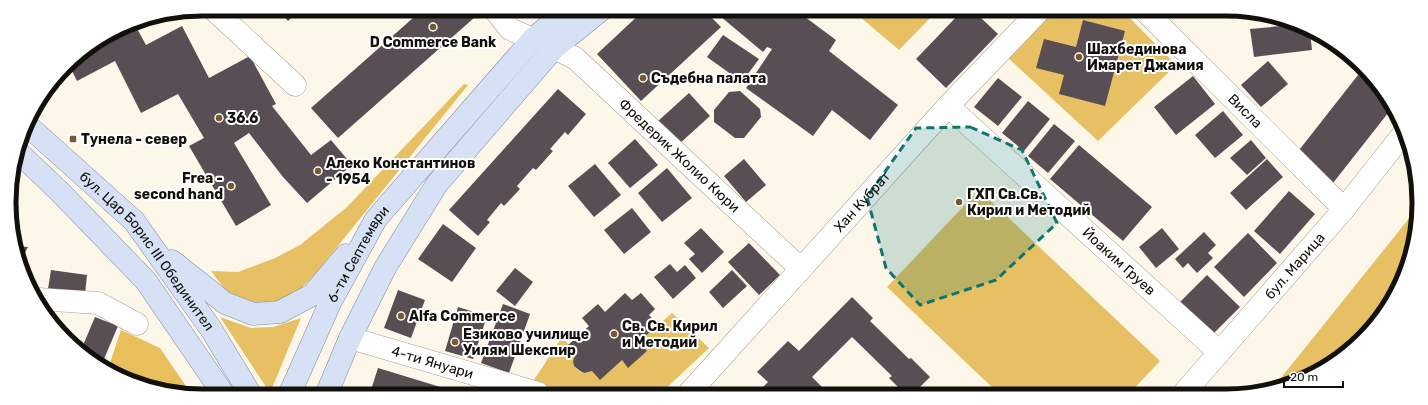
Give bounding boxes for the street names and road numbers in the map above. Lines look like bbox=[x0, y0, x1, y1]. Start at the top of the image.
street label: Висла bbox=[1225, 90, 1266, 131]
street label: Фредерик Жолио Кюри bbox=[615, 95, 743, 216]
street label: бул. Цар Борис III Обединител bbox=[76, 168, 218, 334]
street label: Хан Кубрат bbox=[830, 168, 894, 235]
street label: 6-ти Септември bbox=[323, 202, 392, 305]
street label: Йоаким Груев bbox=[1079, 223, 1159, 299]
street label: бул. Марица bbox=[1261, 229, 1328, 303]
street label: 4-ти Януари bbox=[389, 342, 476, 382]

